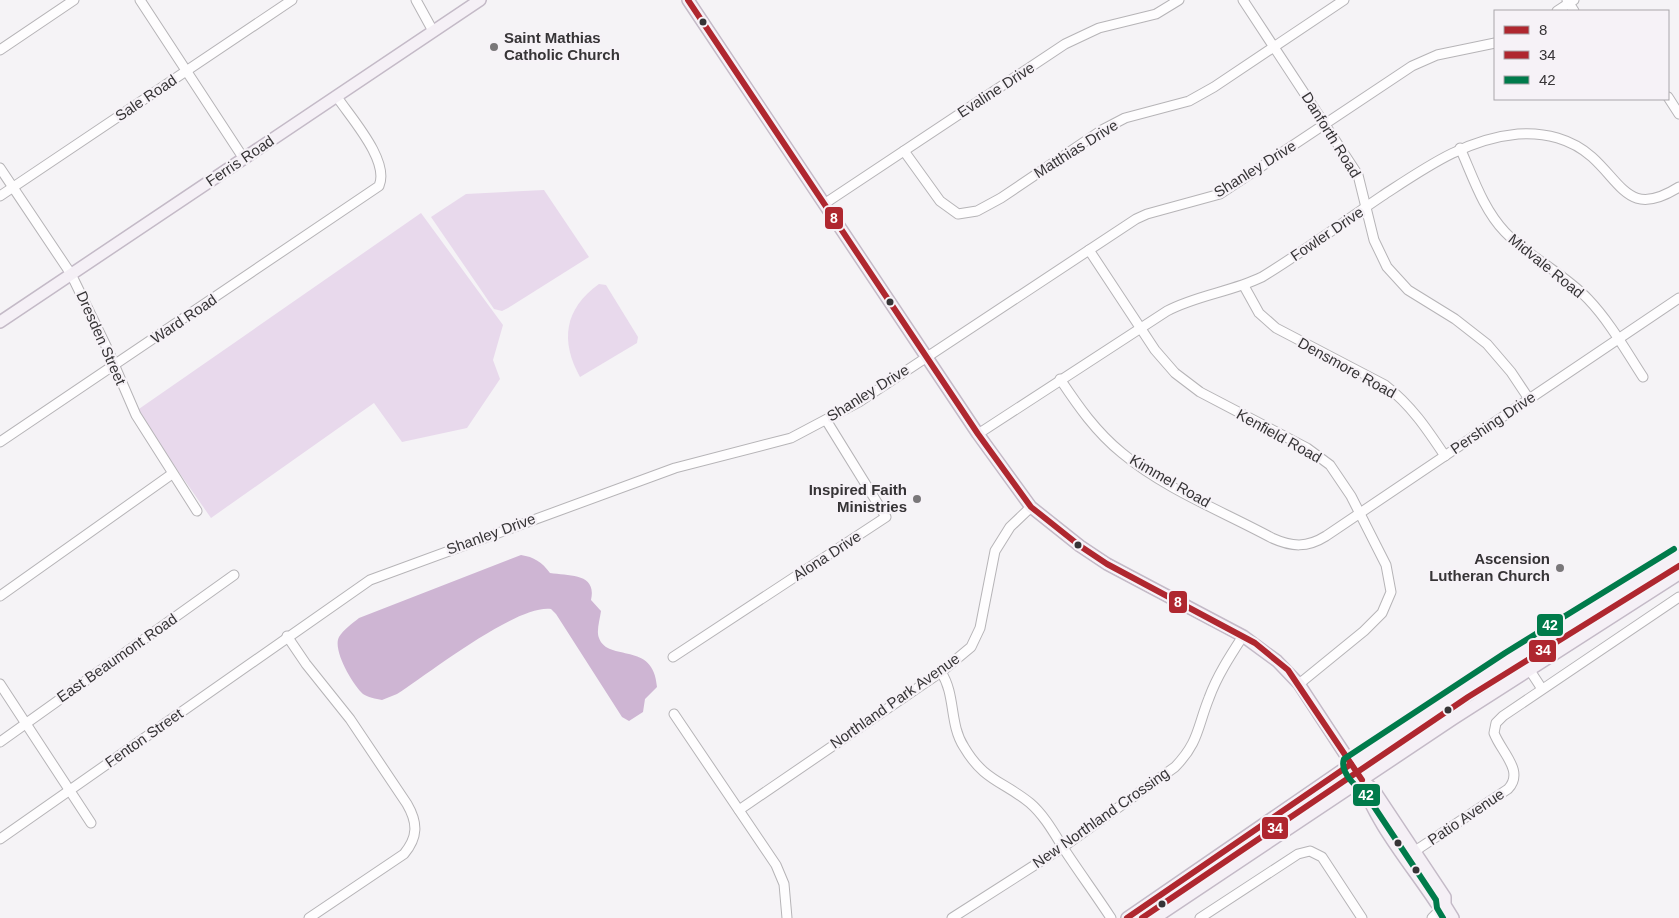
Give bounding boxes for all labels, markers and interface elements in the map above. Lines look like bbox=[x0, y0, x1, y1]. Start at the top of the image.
legend bbox=[1494, 10, 1669, 100]
unlabelled marker bbox=[698, 17, 708, 27]
text: 8 bbox=[1539, 21, 1547, 38]
place label: Saint Mathias Catholic Church bbox=[504, 29, 620, 63]
marker: Saint Mathias Catholic Church bbox=[488, 41, 500, 53]
text: 34 bbox=[1539, 46, 1556, 63]
street label: Evaline Drive bbox=[954, 58, 1037, 121]
street label: Sale Road bbox=[112, 71, 180, 124]
text: 42 bbox=[1539, 71, 1556, 88]
street label: Danforth Road bbox=[1298, 89, 1364, 181]
street label: Matthias Drive bbox=[1031, 116, 1121, 181]
street label: Ferris Road bbox=[202, 132, 277, 190]
street label: Shanley Drive bbox=[1211, 137, 1299, 201]
street label: Fowler Drive bbox=[1287, 203, 1366, 264]
line badge: 8 bbox=[824, 206, 844, 230]
text: 8 bbox=[830, 210, 838, 226]
street label: Midvale Road bbox=[1505, 230, 1587, 301]
street label: Dresden Street bbox=[73, 288, 130, 388]
street label: Ward Road bbox=[148, 290, 220, 347]
unlabelled marker bbox=[885, 297, 895, 307]
street label: Densmore Road bbox=[1295, 334, 1399, 401]
street label: Shanley Drive bbox=[824, 361, 912, 425]
street label: Pershing Drive bbox=[1447, 388, 1538, 457]
street label: Kenfield Road bbox=[1234, 405, 1325, 466]
street label: Kimmel Road bbox=[1127, 451, 1213, 510]
place label: Inspired Faith Ministries bbox=[809, 481, 907, 515]
marker: Inspired Faith Ministries bbox=[911, 493, 923, 505]
street label: Shanley Drive bbox=[444, 510, 538, 557]
street label: Alona Drive bbox=[790, 527, 864, 584]
unlabelled marker bbox=[1073, 540, 1083, 550]
place label: Ascension Lutheran Church bbox=[1429, 550, 1550, 584]
marker: Ascension Lutheran Church bbox=[1554, 562, 1566, 574]
line badge: 8 bbox=[1168, 590, 1188, 614]
text: 8 bbox=[1174, 594, 1182, 610]
street label: East Beaumont Road bbox=[53, 610, 180, 705]
line badge: 42 bbox=[1536, 613, 1564, 637]
text: 42 bbox=[1542, 617, 1558, 633]
line badge: 34 bbox=[1528, 639, 1557, 663]
text: 34 bbox=[1535, 642, 1551, 658]
street label: Northland Park Avenue bbox=[827, 649, 963, 752]
street label: Fenton Street bbox=[102, 704, 186, 771]
unlabelled marker bbox=[1443, 705, 1453, 715]
street label: New Northland Crossing bbox=[1029, 764, 1172, 871]
line badge: 42 bbox=[1352, 783, 1381, 807]
street label: Patio Avenue bbox=[1424, 785, 1507, 848]
text: 42 bbox=[1358, 787, 1374, 803]
line badge: 34 bbox=[1261, 816, 1289, 840]
text: 34 bbox=[1267, 820, 1283, 836]
unlabelled marker bbox=[1393, 838, 1403, 848]
unlabelled marker bbox=[1411, 865, 1421, 875]
unlabelled marker bbox=[1157, 899, 1167, 909]

